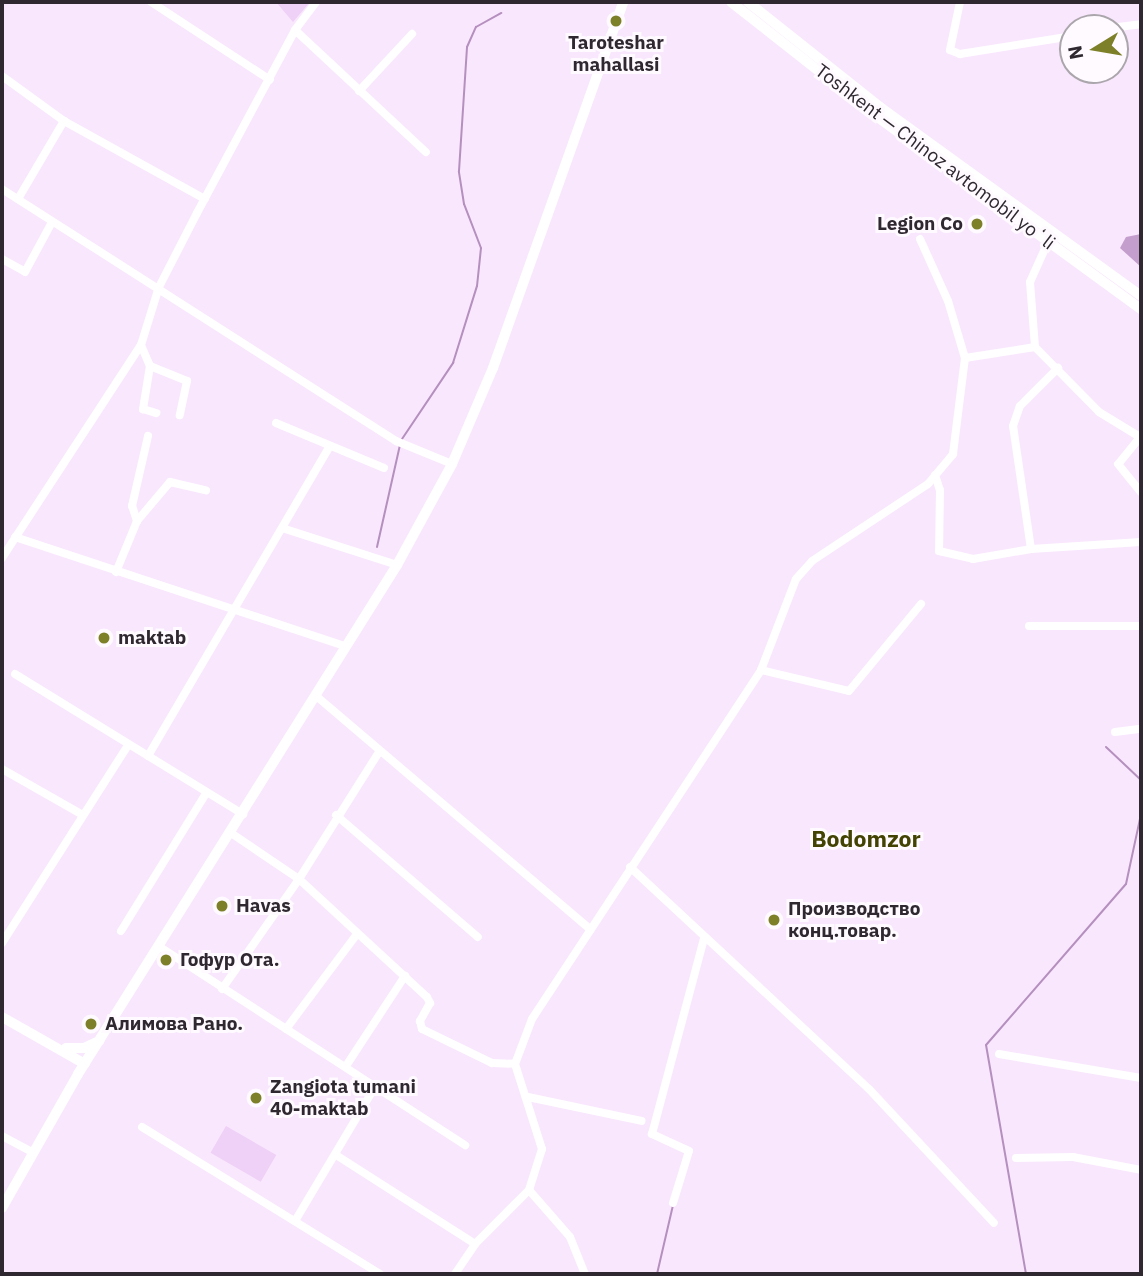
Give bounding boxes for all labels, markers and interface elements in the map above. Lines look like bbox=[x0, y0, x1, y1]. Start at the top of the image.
marker: Taroteshar mahallasi bbox=[608, 13, 624, 29]
north arrow bbox=[1059, 14, 1129, 84]
place label: Taroteshar mahallasi bbox=[568, 32, 664, 76]
text: N bbox=[1062, 44, 1088, 62]
street label: Toshkent — Chinoz avtomobil yoʻli bbox=[811, 59, 1059, 255]
place label: Legion Co bbox=[877, 213, 963, 235]
marker: Legion Co bbox=[969, 216, 985, 232]
place label: maktab bbox=[118, 627, 186, 649]
marker: maktab bbox=[96, 630, 112, 646]
district label: Bodomzor bbox=[811, 824, 921, 852]
place label: Havas bbox=[236, 895, 291, 917]
marker: Havas bbox=[214, 898, 230, 914]
place label: Производство конц.товар. bbox=[788, 898, 920, 942]
marker: Производство конц.товар. bbox=[766, 912, 782, 928]
place label: Гофур Ота. bbox=[180, 949, 280, 971]
marker: Гофур Ота. bbox=[158, 952, 174, 968]
place label: Алимова Рано. bbox=[105, 1013, 243, 1035]
marker: Алимова Рано. bbox=[83, 1016, 99, 1032]
place label: Zangiota tumani 40-maktab bbox=[270, 1076, 416, 1120]
marker: Zangiota tumani 40-maktab bbox=[248, 1090, 264, 1106]

